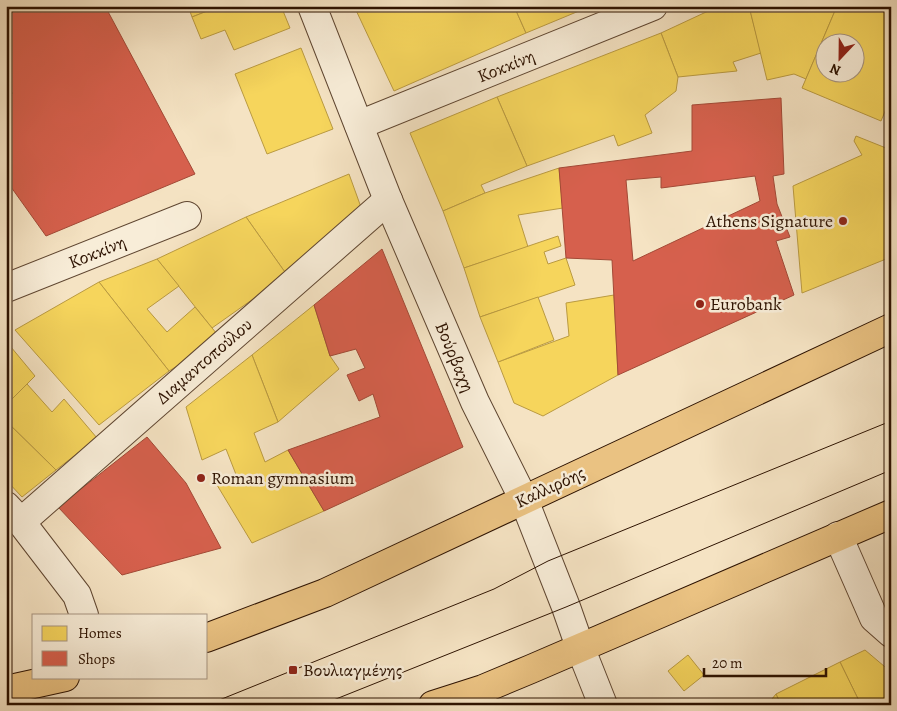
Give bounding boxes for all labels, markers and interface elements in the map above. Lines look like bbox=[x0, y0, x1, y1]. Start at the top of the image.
north arrow bbox=[814, 32, 864, 82]
street label: Κοκκίνη bbox=[474, 44, 538, 88]
text: N bbox=[827, 59, 844, 80]
place label: Athens Signature bbox=[705, 209, 833, 233]
marker: Athens Signature bbox=[837, 215, 849, 227]
street label: Κοκκίνη bbox=[65, 230, 129, 274]
place label: Eurobank bbox=[710, 292, 782, 316]
marker: Eurobank bbox=[694, 298, 706, 310]
street label: Διαμαντοπούλου bbox=[151, 313, 257, 409]
street label: Βούρβαχη bbox=[430, 318, 480, 396]
street label: Καλλιρόης bbox=[511, 460, 589, 514]
place label: Roman gymnasium bbox=[211, 466, 355, 490]
marker: Roman gymnasium bbox=[195, 472, 207, 484]
legend bbox=[32, 614, 208, 678]
text: Homes bbox=[78, 623, 122, 643]
scale bar bbox=[704, 646, 827, 678]
text: Shops bbox=[78, 649, 115, 669]
text: 20 m bbox=[712, 653, 743, 673]
place label: Βουλιαγμένης bbox=[303, 658, 402, 682]
marker: Βουλιαγμένης bbox=[287, 664, 299, 676]

